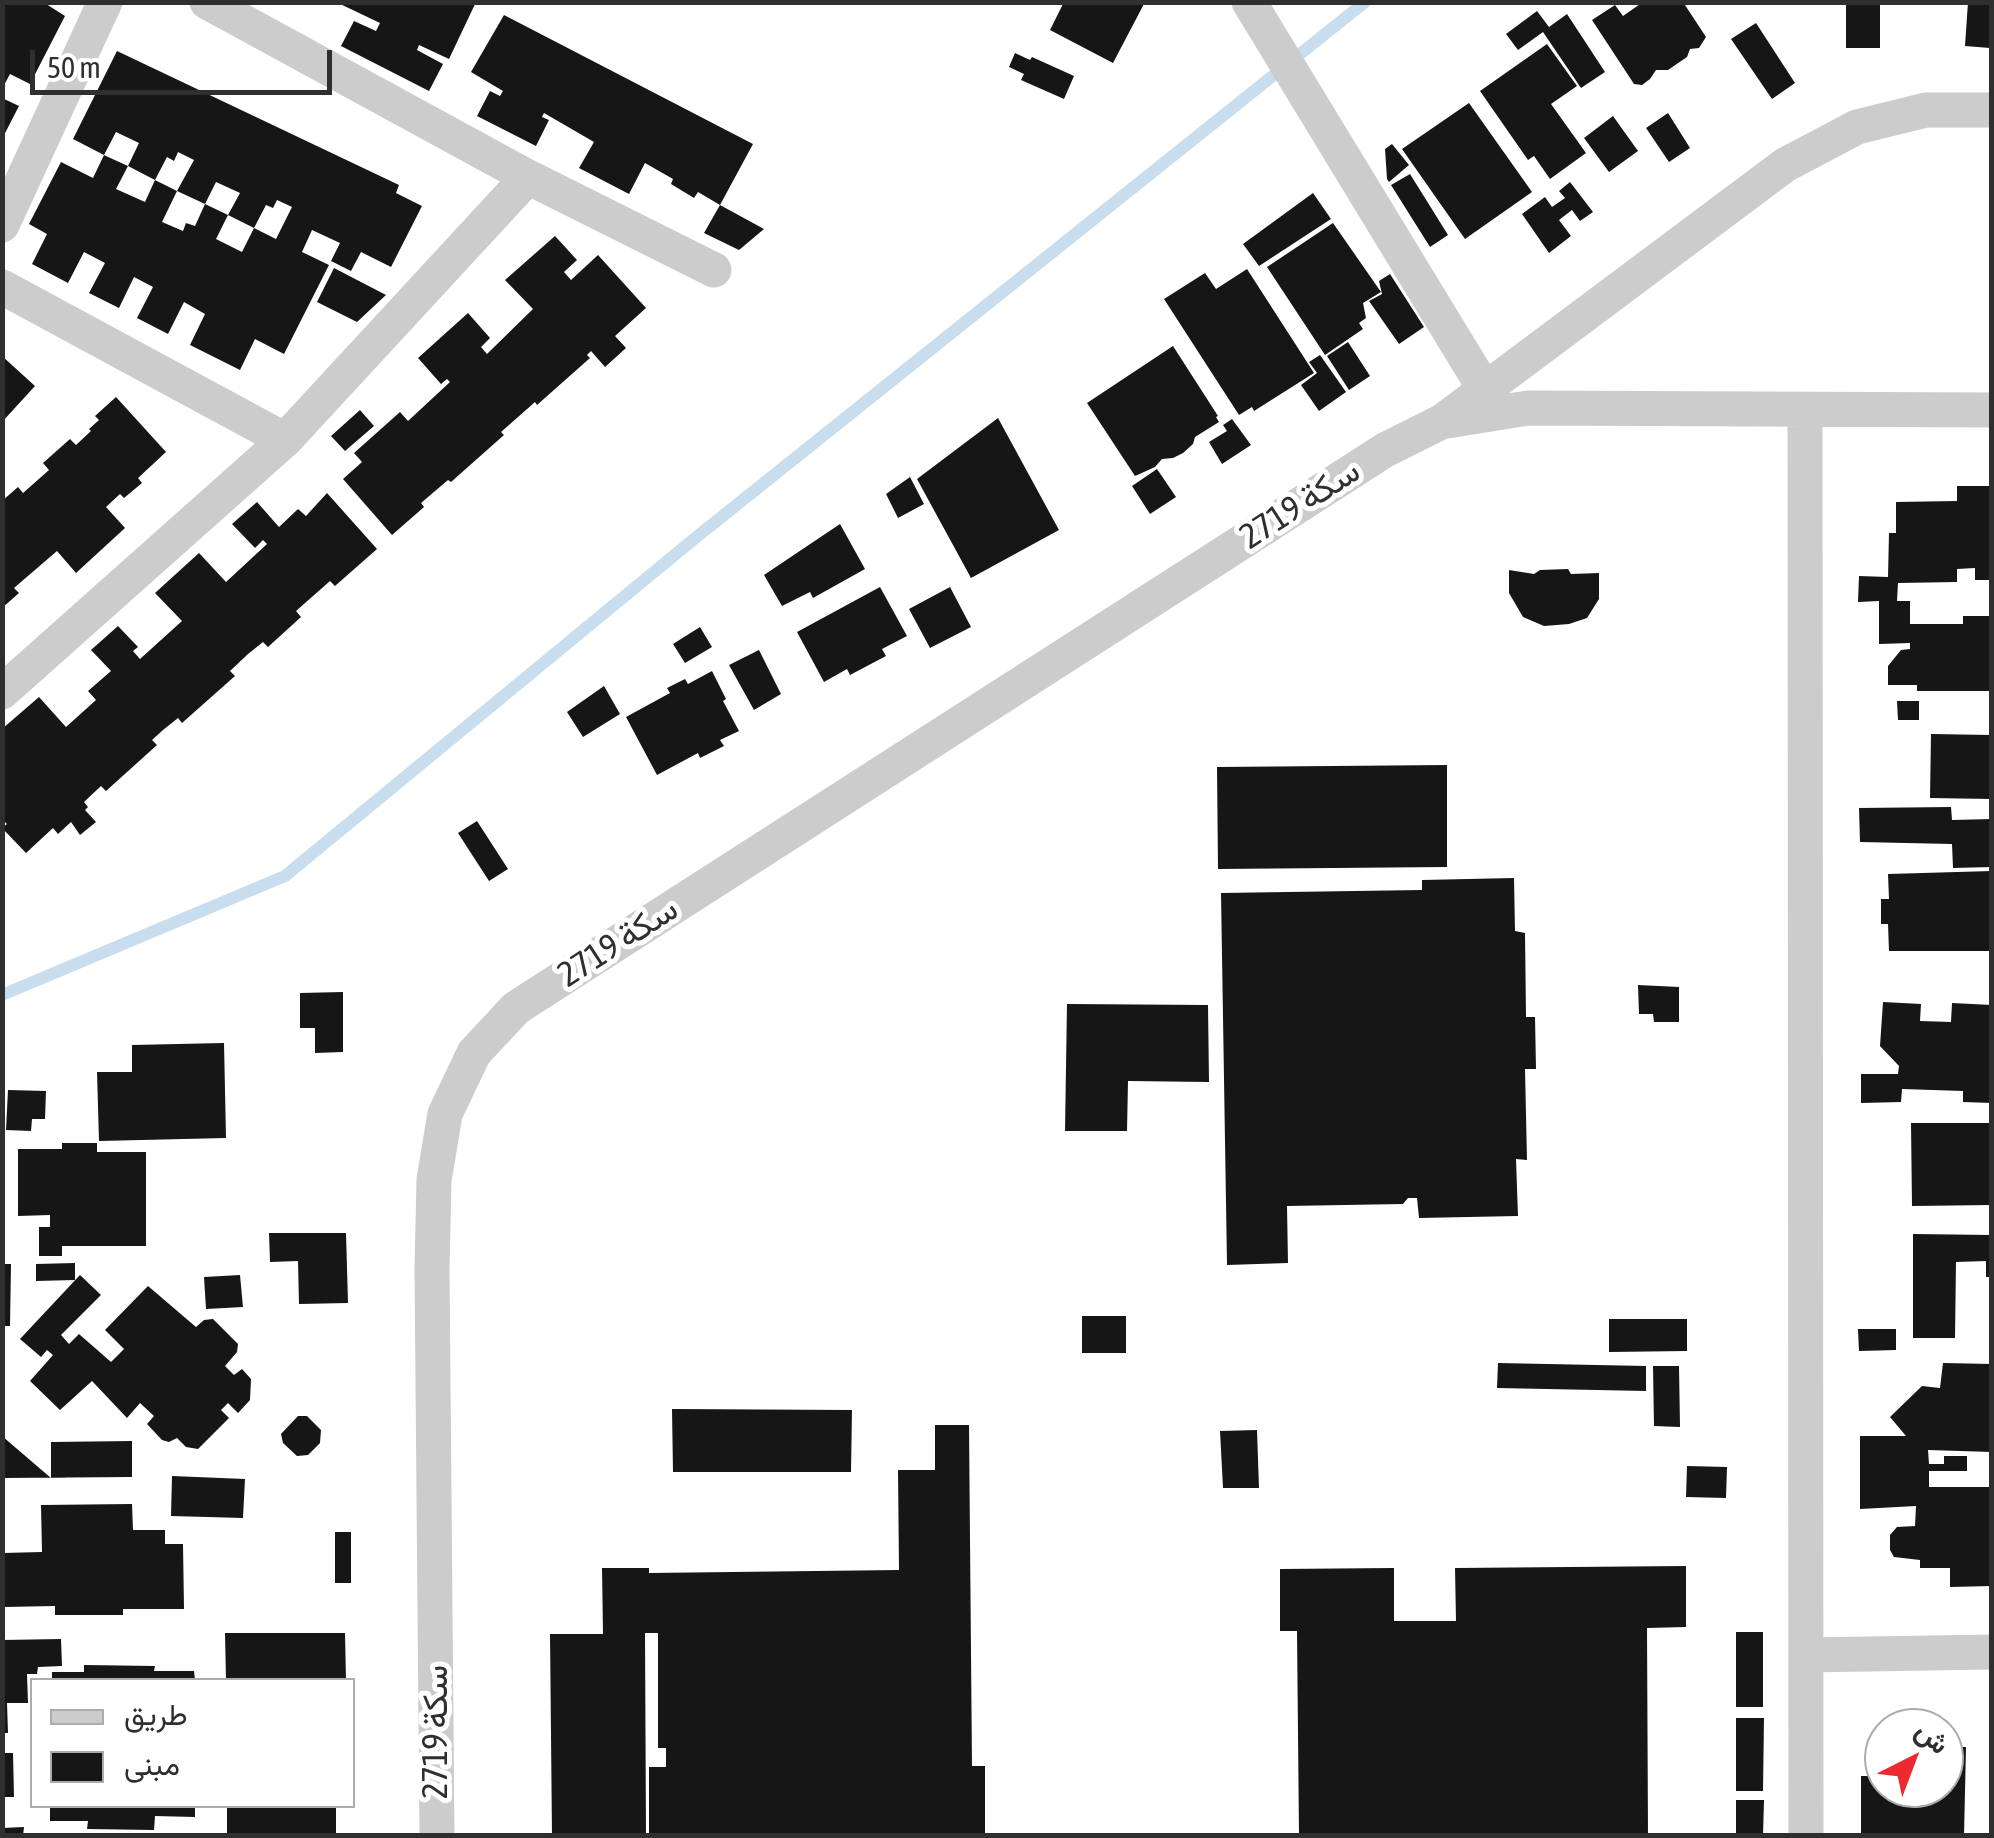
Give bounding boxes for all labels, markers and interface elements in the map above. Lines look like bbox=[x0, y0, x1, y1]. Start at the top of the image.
scale bar bbox=[35, 30, 338, 92]
text: 50 m bbox=[47, 50, 101, 84]
street label: سكة 2719 bbox=[1232, 450, 1368, 558]
street label: سكة 2719 bbox=[550, 888, 686, 996]
street label: سكة 2719 bbox=[415, 1665, 457, 1799]
legend bbox=[30, 1678, 355, 1808]
text: طريق bbox=[124, 1697, 188, 1731]
north arrow bbox=[1864, 1708, 1964, 1808]
text: ش bbox=[1910, 1714, 1956, 1760]
text: مبنى bbox=[124, 1747, 180, 1781]

